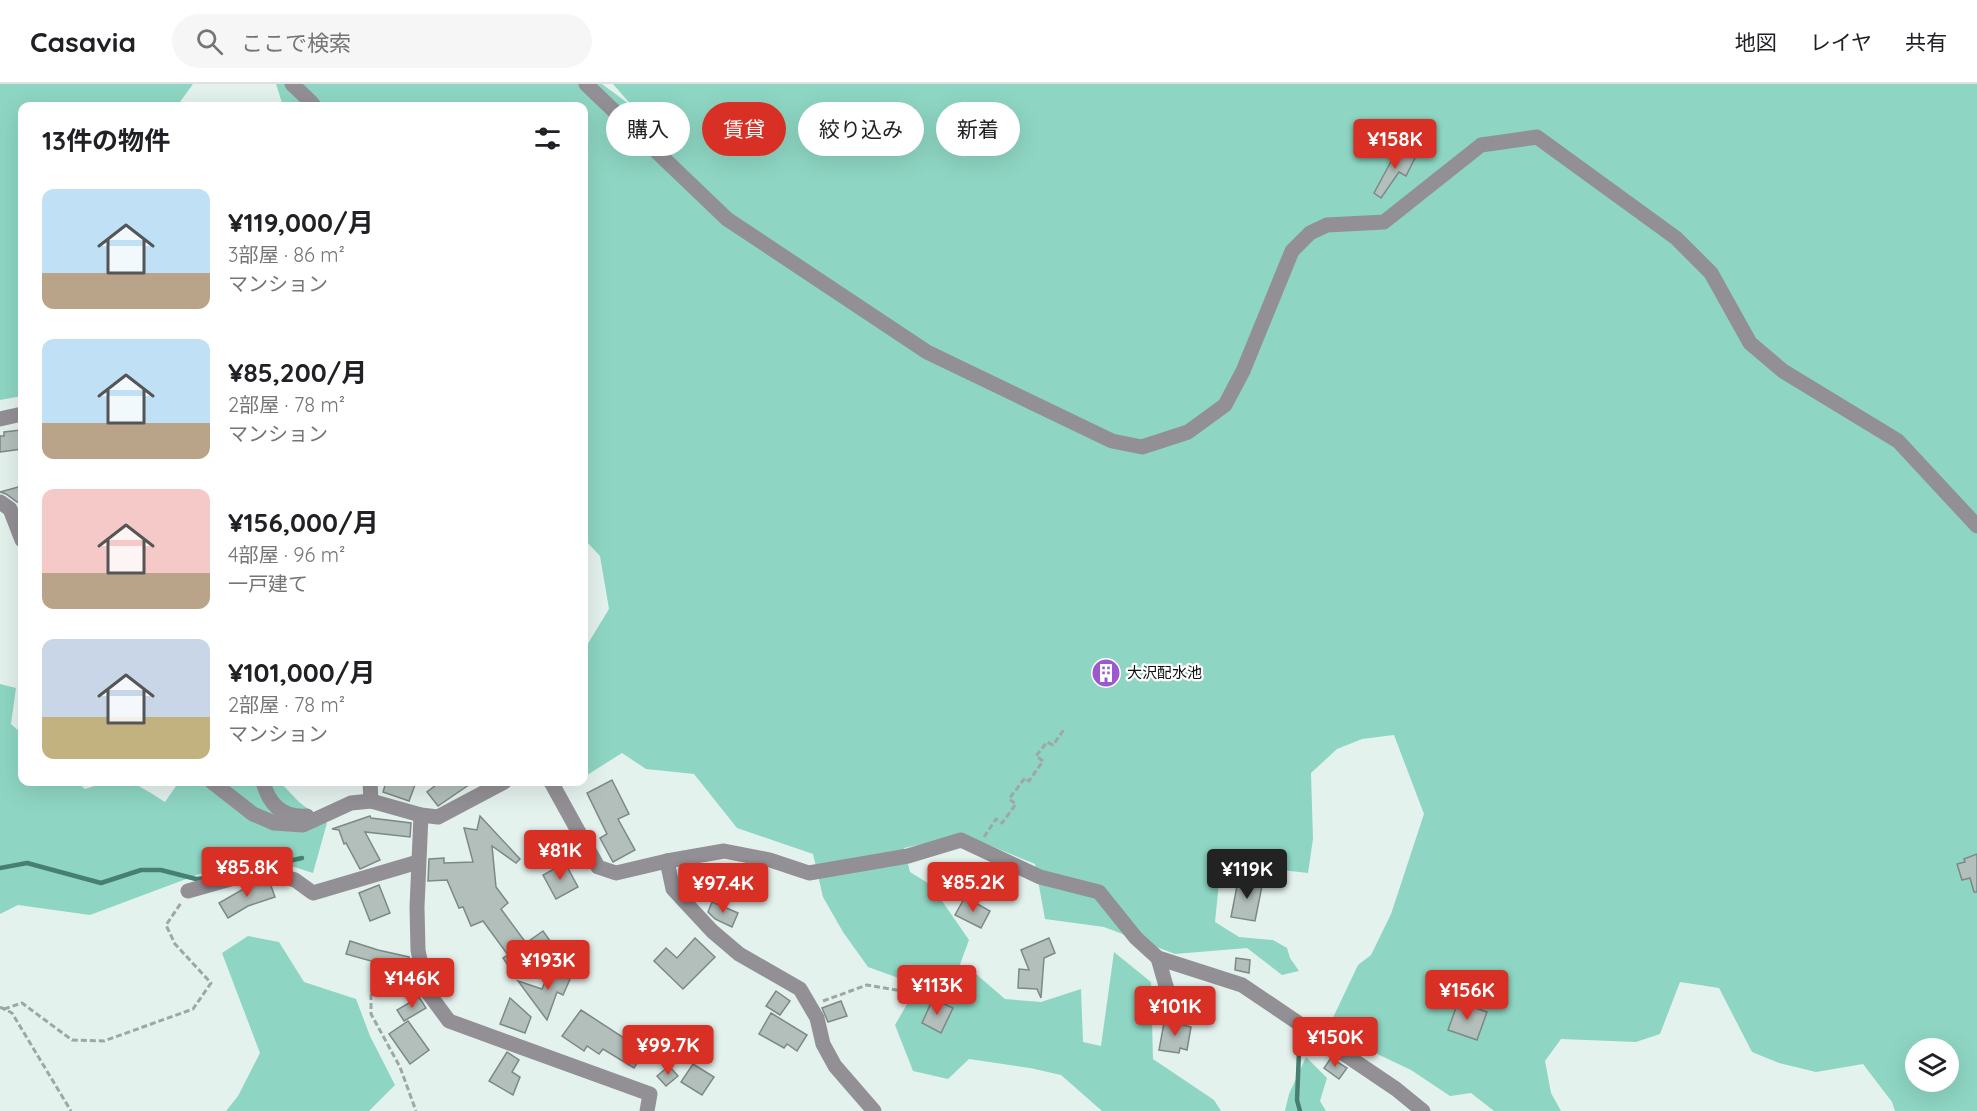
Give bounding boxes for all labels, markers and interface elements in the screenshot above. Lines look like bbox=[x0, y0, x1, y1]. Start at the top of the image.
search box bbox=[172, 14, 592, 68]
text: Casavia bbox=[30, 24, 136, 59]
icon: search bbox=[193, 25, 226, 58]
text: ここで検索 bbox=[241, 29, 351, 57]
text: 地図 bbox=[1735, 29, 1777, 55]
text: レイヤ bbox=[1810, 29, 1872, 55]
text: 共有 bbox=[1905, 29, 1947, 55]
chip: 購入 bbox=[606, 102, 690, 156]
chip: 賃貸 bbox=[702, 102, 786, 156]
chip: 絞り込み bbox=[798, 102, 924, 156]
chip: 新着 bbox=[936, 102, 1020, 156]
pin: ¥158K bbox=[1353, 119, 1437, 170]
icon: filters bbox=[531, 122, 564, 155]
text: 13件の物件 bbox=[42, 124, 170, 157]
text: ¥158K bbox=[1367, 126, 1423, 151]
text: ¥119,000/月 bbox=[228, 206, 374, 239]
icon: home bbox=[90, 213, 162, 285]
text: 3部屋 · 86 m² bbox=[228, 242, 345, 267]
text: マンション bbox=[228, 271, 328, 296]
text: ¥85,200/月 bbox=[228, 356, 367, 389]
icon: home bbox=[90, 363, 162, 435]
text: 2部屋 · 78 m² bbox=[228, 392, 345, 417]
text: マンション bbox=[228, 421, 328, 446]
text: ¥156,000/月 bbox=[228, 506, 379, 539]
icon: home bbox=[90, 513, 162, 585]
text: 4部屋 · 96 m² bbox=[228, 542, 345, 567]
text: 一戸建て bbox=[228, 571, 308, 596]
text: ¥101,000/月 bbox=[228, 656, 376, 689]
building icon: 大沢配水池 bbox=[1090, 657, 1122, 689]
icon: home bbox=[90, 663, 162, 735]
place label: 大沢配水池 bbox=[1127, 663, 1202, 682]
text: 2部屋 · 78 m² bbox=[228, 692, 345, 717]
text: マンション bbox=[228, 721, 328, 746]
pin: ¥81K bbox=[524, 830, 596, 881]
text: ¥81K bbox=[538, 837, 582, 862]
pin: ¥85.8K bbox=[198, 847, 296, 898]
pin: ¥119K bbox=[1205, 849, 1289, 900]
text: ¥85.8K bbox=[216, 854, 278, 879]
text: ¥119K bbox=[1221, 856, 1273, 881]
pin: ¥85.2K bbox=[924, 862, 1022, 913]
pin: ¥97.4K bbox=[674, 863, 772, 914]
text: ¥85.2K bbox=[941, 869, 1005, 894]
text: ¥97.4K bbox=[692, 870, 754, 895]
pin: ¥193K bbox=[506, 940, 590, 991]
text: ¥193K bbox=[521, 947, 575, 972]
pin: ¥146K bbox=[370, 958, 454, 1009]
text: ¥146K bbox=[384, 965, 440, 990]
pin: ¥113K bbox=[895, 965, 979, 1016]
pin: ¥156K bbox=[1425, 970, 1509, 1021]
text: ¥113K bbox=[911, 972, 963, 997]
text: ¥156K bbox=[1439, 977, 1495, 1002]
pin: ¥101K bbox=[1133, 986, 1217, 1037]
text: ¥101K bbox=[1149, 993, 1201, 1018]
pin: ¥150K bbox=[1293, 1017, 1377, 1068]
text: ¥150K bbox=[1307, 1024, 1363, 1049]
pin: ¥99.7K bbox=[619, 1025, 717, 1076]
text: ¥99.7K bbox=[637, 1032, 699, 1057]
map controls bbox=[1905, 1038, 1959, 1092]
button: layers bbox=[1905, 1038, 1959, 1092]

